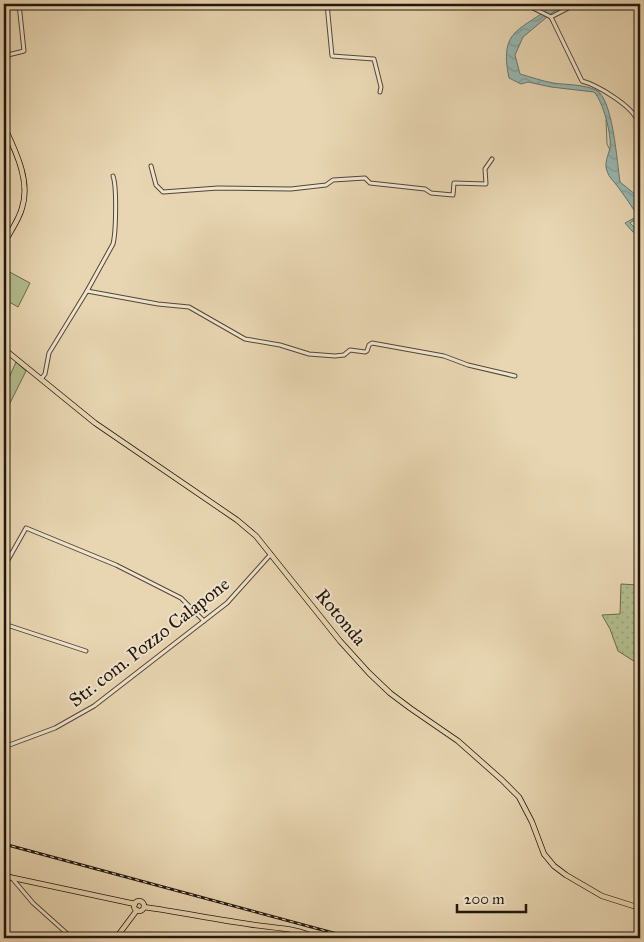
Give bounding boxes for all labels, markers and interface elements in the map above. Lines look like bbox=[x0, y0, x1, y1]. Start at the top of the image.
street label: Str. com. Pozzo Calapone bbox=[64, 572, 234, 712]
street label: Rotonda bbox=[311, 584, 372, 651]
scale bar bbox=[457, 882, 525, 914]
text: 200 m bbox=[464, 890, 505, 908]

